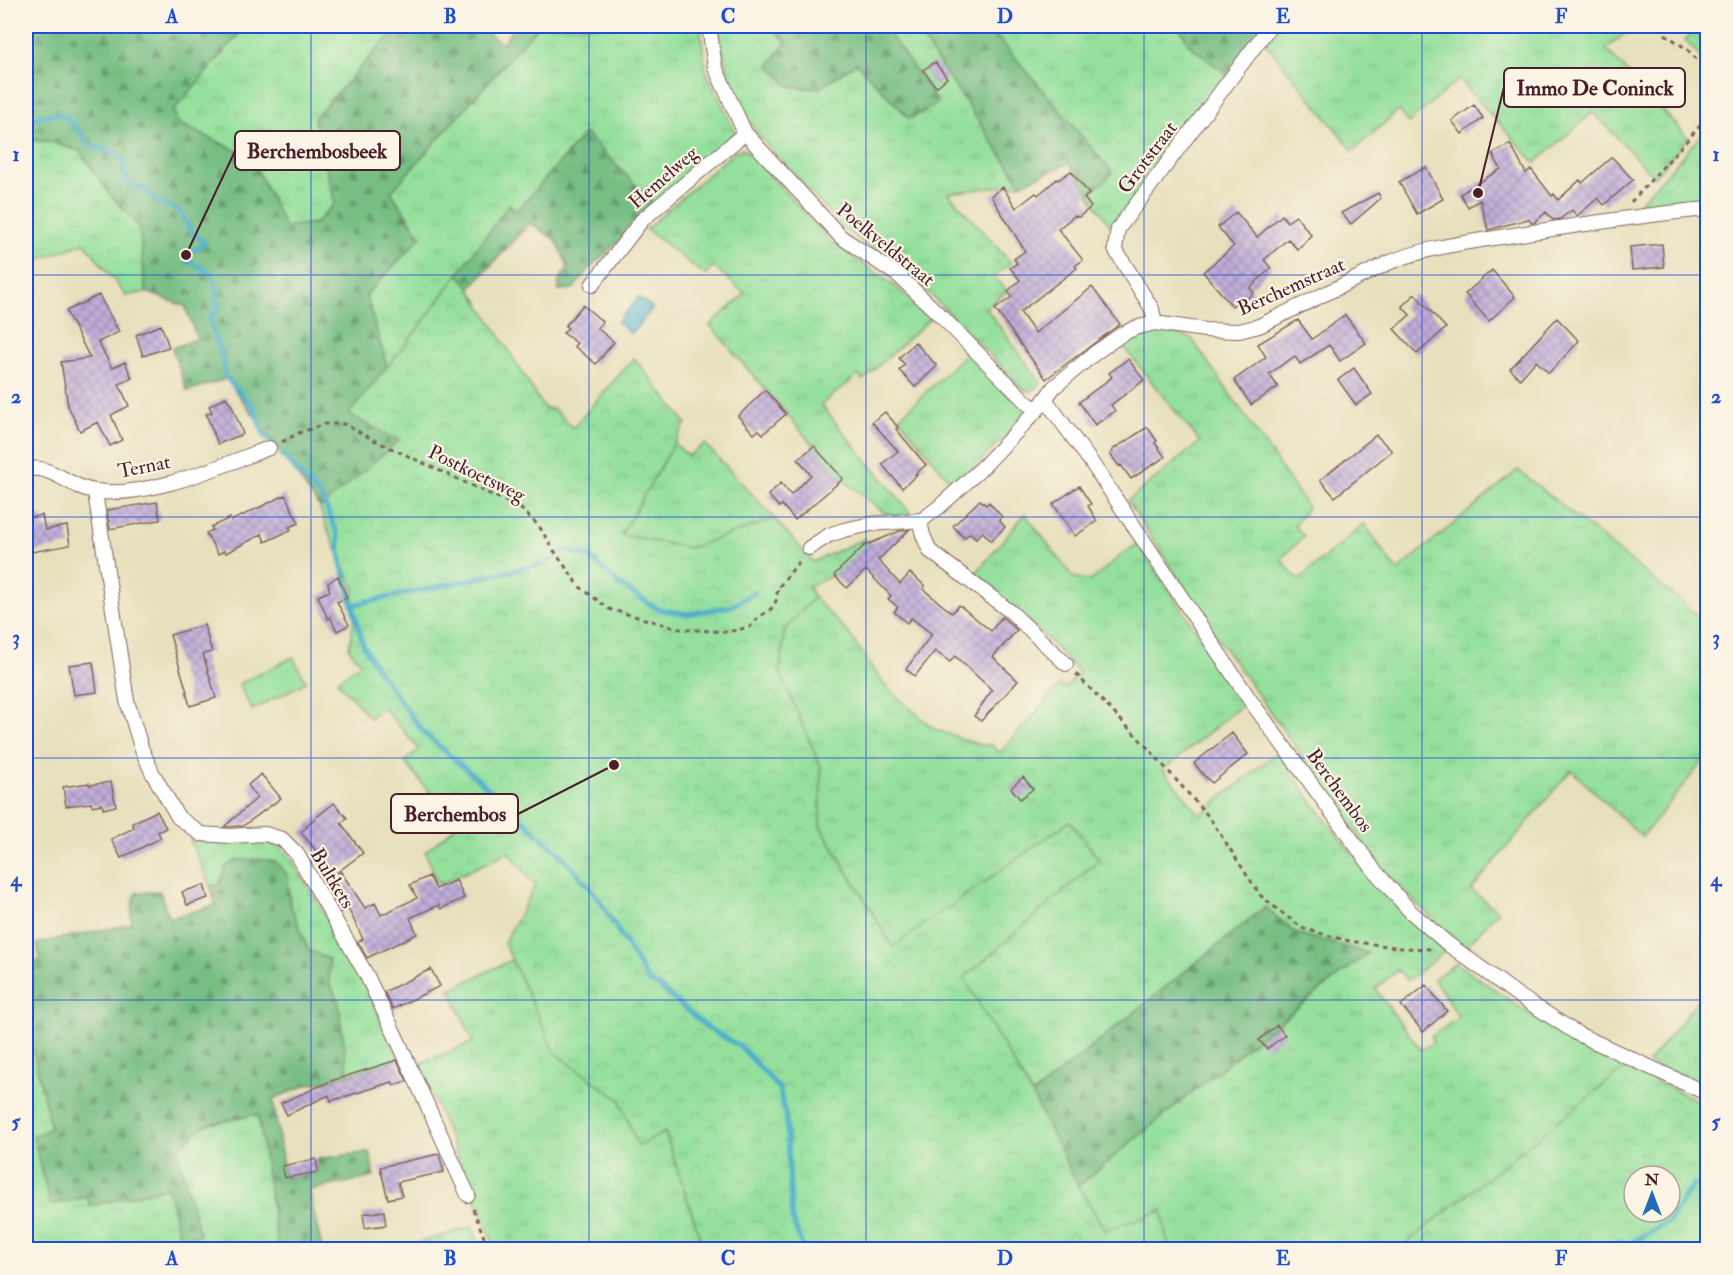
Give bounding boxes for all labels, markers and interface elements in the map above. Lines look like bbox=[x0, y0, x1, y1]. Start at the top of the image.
text: A bbox=[165, 4, 179, 29]
text: B bbox=[443, 4, 457, 29]
text: C bbox=[721, 4, 735, 29]
text: D bbox=[997, 4, 1013, 29]
text: E bbox=[1276, 4, 1291, 29]
text: F bbox=[1555, 4, 1568, 29]
callout: Immo De Coninck bbox=[1504, 68, 1685, 107]
text: Immo De Coninck bbox=[1516, 75, 1674, 102]
street label: Grotstraat bbox=[1112, 116, 1183, 198]
callout: Berchembosbeek bbox=[235, 131, 400, 170]
text: Berchembosbeek bbox=[247, 138, 388, 165]
street label: Hemelweg bbox=[624, 140, 704, 214]
text: 1 bbox=[12, 142, 20, 167]
text: 1 bbox=[1712, 142, 1720, 167]
street label: Poelkveldstraat bbox=[831, 197, 940, 292]
street label: Berchemstraat bbox=[1234, 251, 1349, 321]
text: 2 bbox=[11, 384, 21, 409]
text: 2 bbox=[1711, 384, 1721, 409]
street label: Postkoetsweg bbox=[424, 439, 531, 508]
street label: Ternat bbox=[116, 449, 173, 484]
text: 3 bbox=[12, 625, 20, 650]
text: 3 bbox=[1712, 625, 1720, 650]
street label: Berchembos bbox=[1301, 744, 1378, 837]
callout: Berchembos bbox=[391, 794, 518, 833]
text: Berchembos bbox=[404, 801, 506, 828]
street label: Bultkets bbox=[305, 844, 360, 913]
text: 4 bbox=[10, 867, 23, 892]
text: 4 bbox=[1710, 867, 1723, 892]
text: 5 bbox=[12, 1109, 22, 1134]
text: 5 bbox=[1712, 1109, 1722, 1134]
north arrow bbox=[1622, 1164, 1682, 1224]
text: N bbox=[1644, 1170, 1660, 1190]
text: A bbox=[165, 1246, 179, 1271]
text: B bbox=[443, 1246, 457, 1271]
text: C bbox=[721, 1246, 735, 1271]
text: D bbox=[997, 1246, 1013, 1271]
text: E bbox=[1276, 1246, 1291, 1271]
text: F bbox=[1555, 1246, 1568, 1271]

